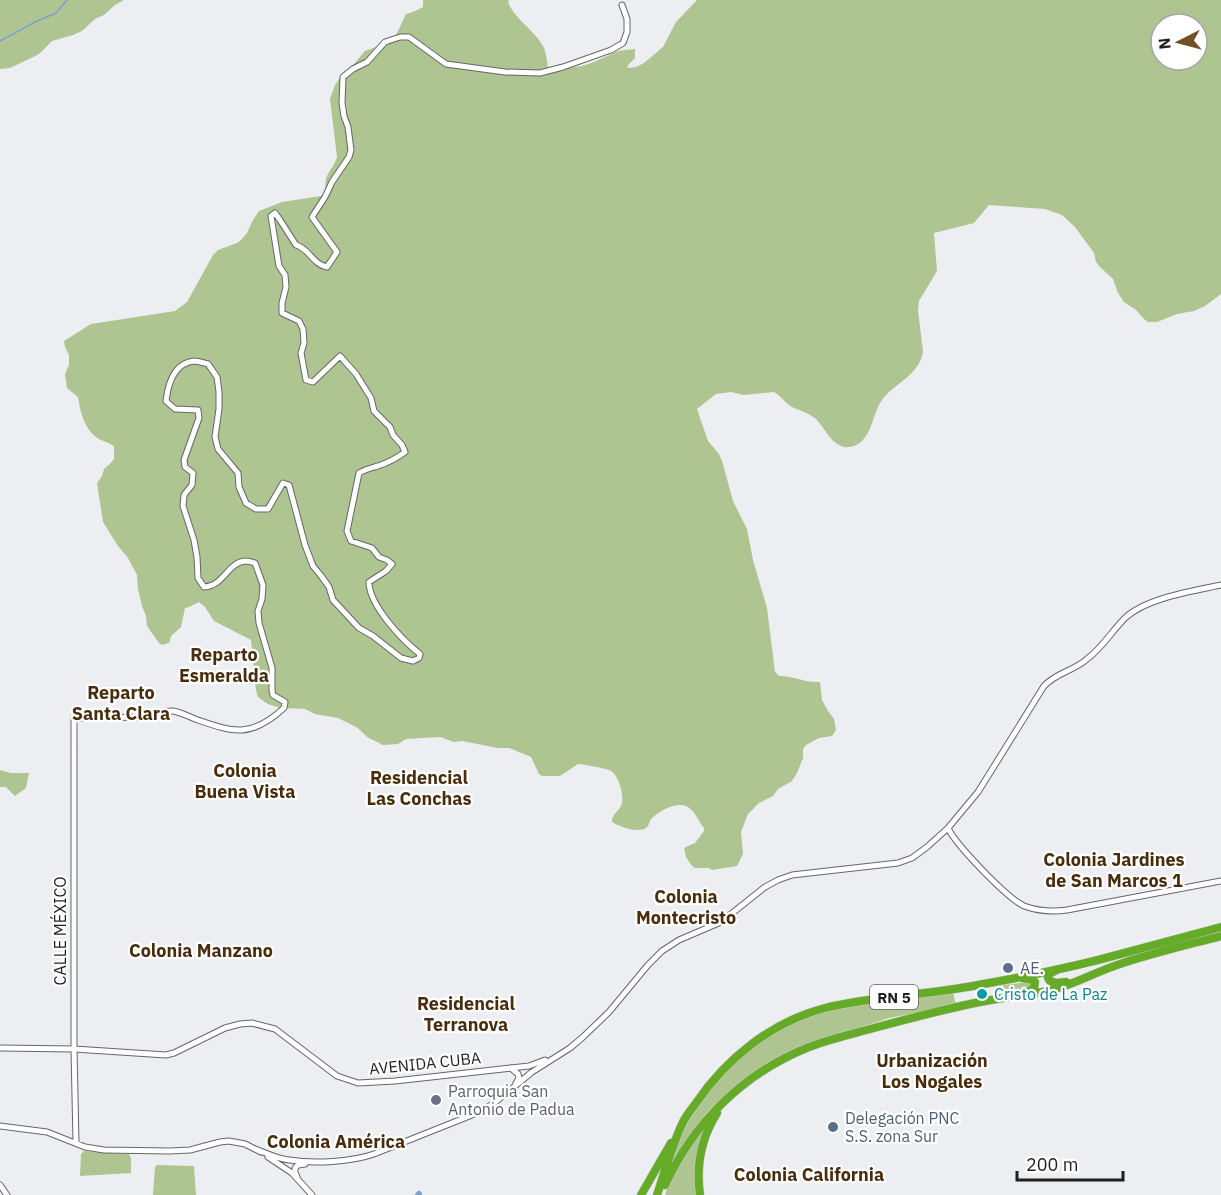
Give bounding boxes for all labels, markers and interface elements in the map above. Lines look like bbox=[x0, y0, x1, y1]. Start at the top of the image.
north arrow bbox=[1149, 12, 1209, 72]
text: N bbox=[1154, 37, 1175, 50]
district label: Reparto Esmeralda bbox=[179, 643, 269, 687]
district label: Reparto Santa Clara bbox=[72, 681, 170, 725]
district label: Colonia Buena Vista bbox=[195, 759, 295, 803]
district label: Residencial Las Conchas bbox=[366, 766, 472, 810]
district label: Colonia Jardines de San Marcos 1 bbox=[1043, 848, 1185, 892]
street label: CALLE MÉXICO bbox=[49, 877, 70, 985]
district label: Colonia Montecristo bbox=[636, 885, 736, 929]
district label: Colonia Manzano bbox=[129, 939, 273, 962]
place label: AE. bbox=[1020, 958, 1044, 978]
marker: AE. bbox=[1001, 961, 1015, 975]
place label: Cristo de La Paz bbox=[994, 984, 1107, 1004]
road number: RN 5 bbox=[870, 985, 918, 1009]
marker: Cristo de La Paz bbox=[975, 987, 989, 1001]
district label: Residencial Terranova bbox=[417, 992, 516, 1036]
street label: AVENIDA CUBA bbox=[368, 1047, 482, 1079]
district label: Urbanización Los Nogales bbox=[876, 1049, 988, 1093]
place label: Parroquia San Antonio de Padua bbox=[448, 1081, 575, 1119]
marker: Parroquia San Antonio de Padua bbox=[429, 1093, 443, 1107]
place label: Delegación PNC S.S. zona Sur bbox=[845, 1108, 959, 1146]
marker: Delegación PNC S.S. zona Sur bbox=[826, 1120, 840, 1134]
district label: Colonia América bbox=[267, 1130, 405, 1153]
scale bar bbox=[1017, 1144, 1124, 1182]
text: 200 m bbox=[1026, 1153, 1078, 1176]
district label: Colonia California bbox=[734, 1163, 884, 1186]

